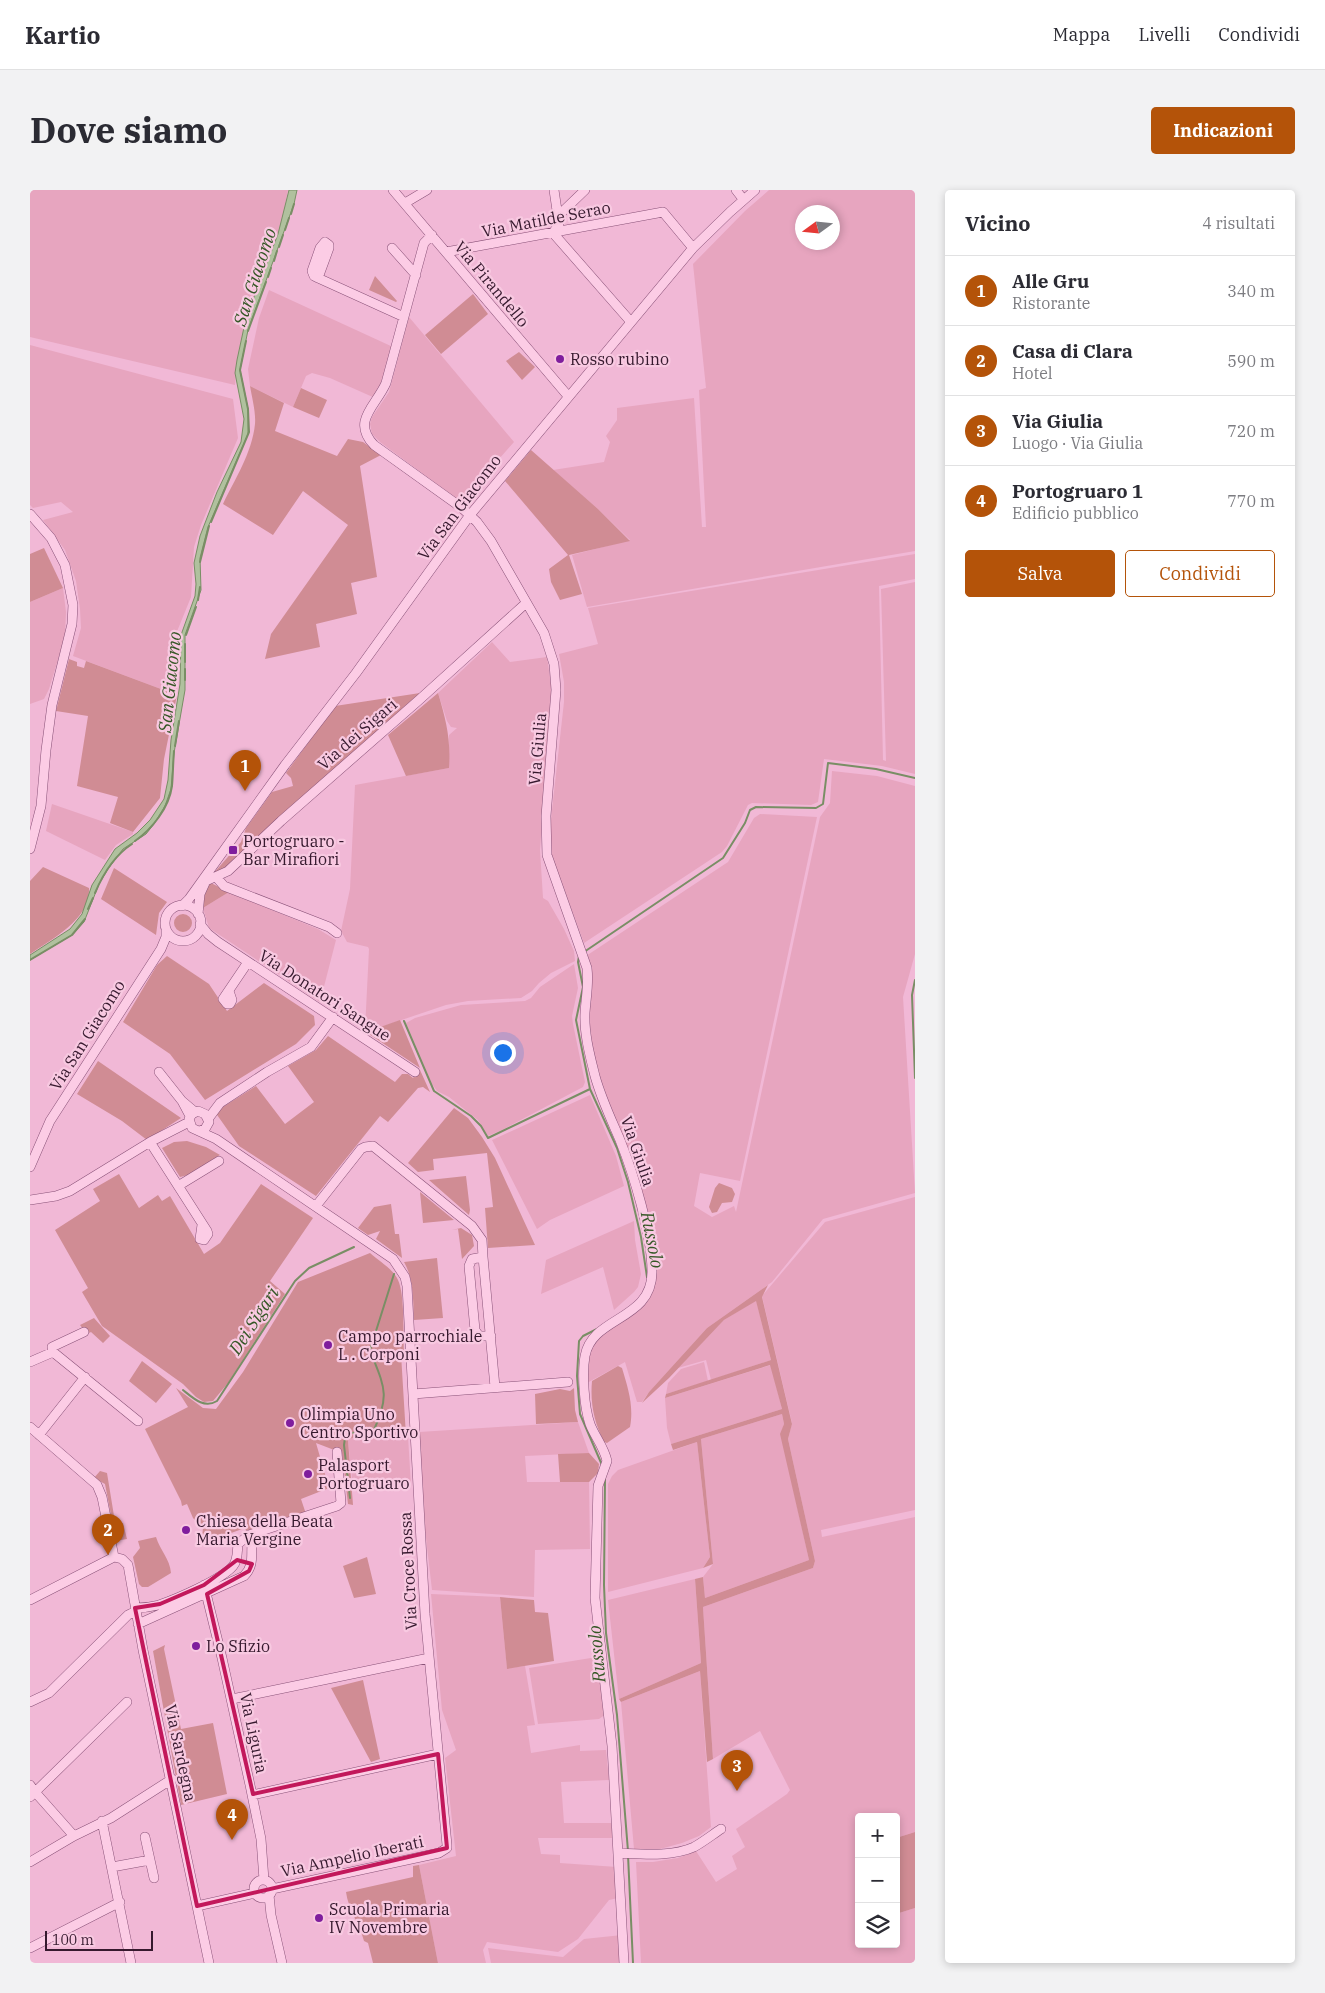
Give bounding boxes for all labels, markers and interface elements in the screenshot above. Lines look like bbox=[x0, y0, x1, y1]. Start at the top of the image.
text: Kartio bbox=[25, 19, 100, 51]
text: Mappa bbox=[1053, 23, 1110, 46]
text: Livelli bbox=[1138, 23, 1190, 46]
text: Condividi bbox=[1218, 23, 1300, 46]
text: Dove siamo bbox=[30, 107, 227, 153]
button: Indicazioni bbox=[1151, 107, 1295, 154]
street label: Via Matilde Serao bbox=[480, 197, 612, 241]
north arrow bbox=[795, 205, 840, 250]
text: Vicino bbox=[965, 209, 1031, 237]
text: 4 risultati bbox=[1202, 213, 1275, 233]
water label: San Giacomo bbox=[228, 225, 281, 330]
street label: Via Pirandello bbox=[450, 237, 534, 331]
text: Alle Gru bbox=[1012, 269, 1089, 293]
text: 1 bbox=[976, 281, 986, 301]
text: 340 m bbox=[1227, 281, 1275, 301]
text: Ristorante bbox=[1012, 293, 1090, 313]
text: Casa di Clara bbox=[1012, 339, 1133, 363]
place label: Rosso rubino bbox=[570, 349, 669, 369]
text: 2 bbox=[976, 351, 986, 371]
text: 590 m bbox=[1227, 351, 1275, 371]
marker: Rosso rubino bbox=[554, 353, 566, 365]
text: Hotel bbox=[1012, 363, 1053, 383]
text: Via Giulia bbox=[1012, 409, 1103, 433]
text: 3 bbox=[976, 421, 986, 441]
text: 720 m bbox=[1227, 421, 1275, 441]
text: Luogo · Via Giulia bbox=[1012, 433, 1143, 453]
street label: Via San Giacomo bbox=[413, 450, 505, 564]
text: Portogruaro 1 bbox=[1012, 479, 1143, 503]
text: 4 bbox=[976, 491, 986, 511]
text: 770 m bbox=[1227, 491, 1275, 511]
text: Edificio pubblico bbox=[1012, 503, 1139, 523]
button: Salva bbox=[965, 550, 1115, 597]
button: Condividi bbox=[1125, 550, 1275, 597]
water label: San Giacomo bbox=[153, 630, 186, 735]
street label: Via dei Sigari bbox=[313, 694, 401, 774]
street label: Via Giulia bbox=[524, 712, 550, 786]
pin: 1 bbox=[229, 750, 261, 791]
place label: Portogruaro - Bar Mirafiori bbox=[243, 831, 345, 869]
marker: Portogruaro - Bar Mirafiori bbox=[227, 844, 239, 856]
street label: Via Donatori Sangue bbox=[255, 945, 395, 1045]
street label: Via San Giacomo bbox=[45, 976, 129, 1094]
your location bbox=[490, 1040, 516, 1066]
street label: Via Giulia bbox=[617, 1113, 659, 1189]
water label: Russolo bbox=[636, 1209, 669, 1270]
water label: Dei Sigari bbox=[223, 1282, 284, 1360]
place label: Campo parrochiale L . Corponi bbox=[338, 1326, 482, 1364]
marker: Campo parrochiale L . Corponi bbox=[322, 1339, 334, 1351]
place label: Olimpia Uno Centro Sportivo bbox=[300, 1404, 418, 1442]
marker: Olimpia Uno Centro Sportivo bbox=[284, 1417, 296, 1429]
place label: Palasport Portogruaro bbox=[318, 1455, 410, 1493]
marker: Palasport Portogruaro bbox=[302, 1468, 314, 1480]
place label: Chiesa della Beata Maria Vergine bbox=[196, 1511, 333, 1549]
street label: Via Croce Rossa bbox=[395, 1511, 421, 1631]
pin: 2 bbox=[92, 1514, 124, 1555]
marker: Chiesa della Beata Maria Vergine bbox=[180, 1524, 192, 1536]
water label: Russolo bbox=[583, 1624, 611, 1685]
place label: Lo Sfizio bbox=[206, 1636, 270, 1656]
marker: Lo Sfizio bbox=[190, 1640, 202, 1652]
street label: Via Liguria bbox=[236, 1691, 272, 1775]
street label: Via Sardegna bbox=[161, 1703, 201, 1804]
pin: 3 bbox=[721, 1750, 753, 1791]
pin: 4 bbox=[216, 1799, 248, 1840]
map controls bbox=[855, 1813, 900, 1948]
button: + bbox=[855, 1813, 900, 1858]
street label: Via Ampelio Iberati bbox=[279, 1831, 425, 1881]
button: − bbox=[855, 1858, 900, 1903]
place label: Scuola Primaria IV Novembre bbox=[329, 1899, 450, 1937]
button: layers bbox=[855, 1903, 900, 1948]
marker: Scuola Primaria IV Novembre bbox=[313, 1912, 325, 1924]
scale bar bbox=[45, 1928, 152, 1951]
text: 100 m bbox=[52, 1931, 94, 1949]

